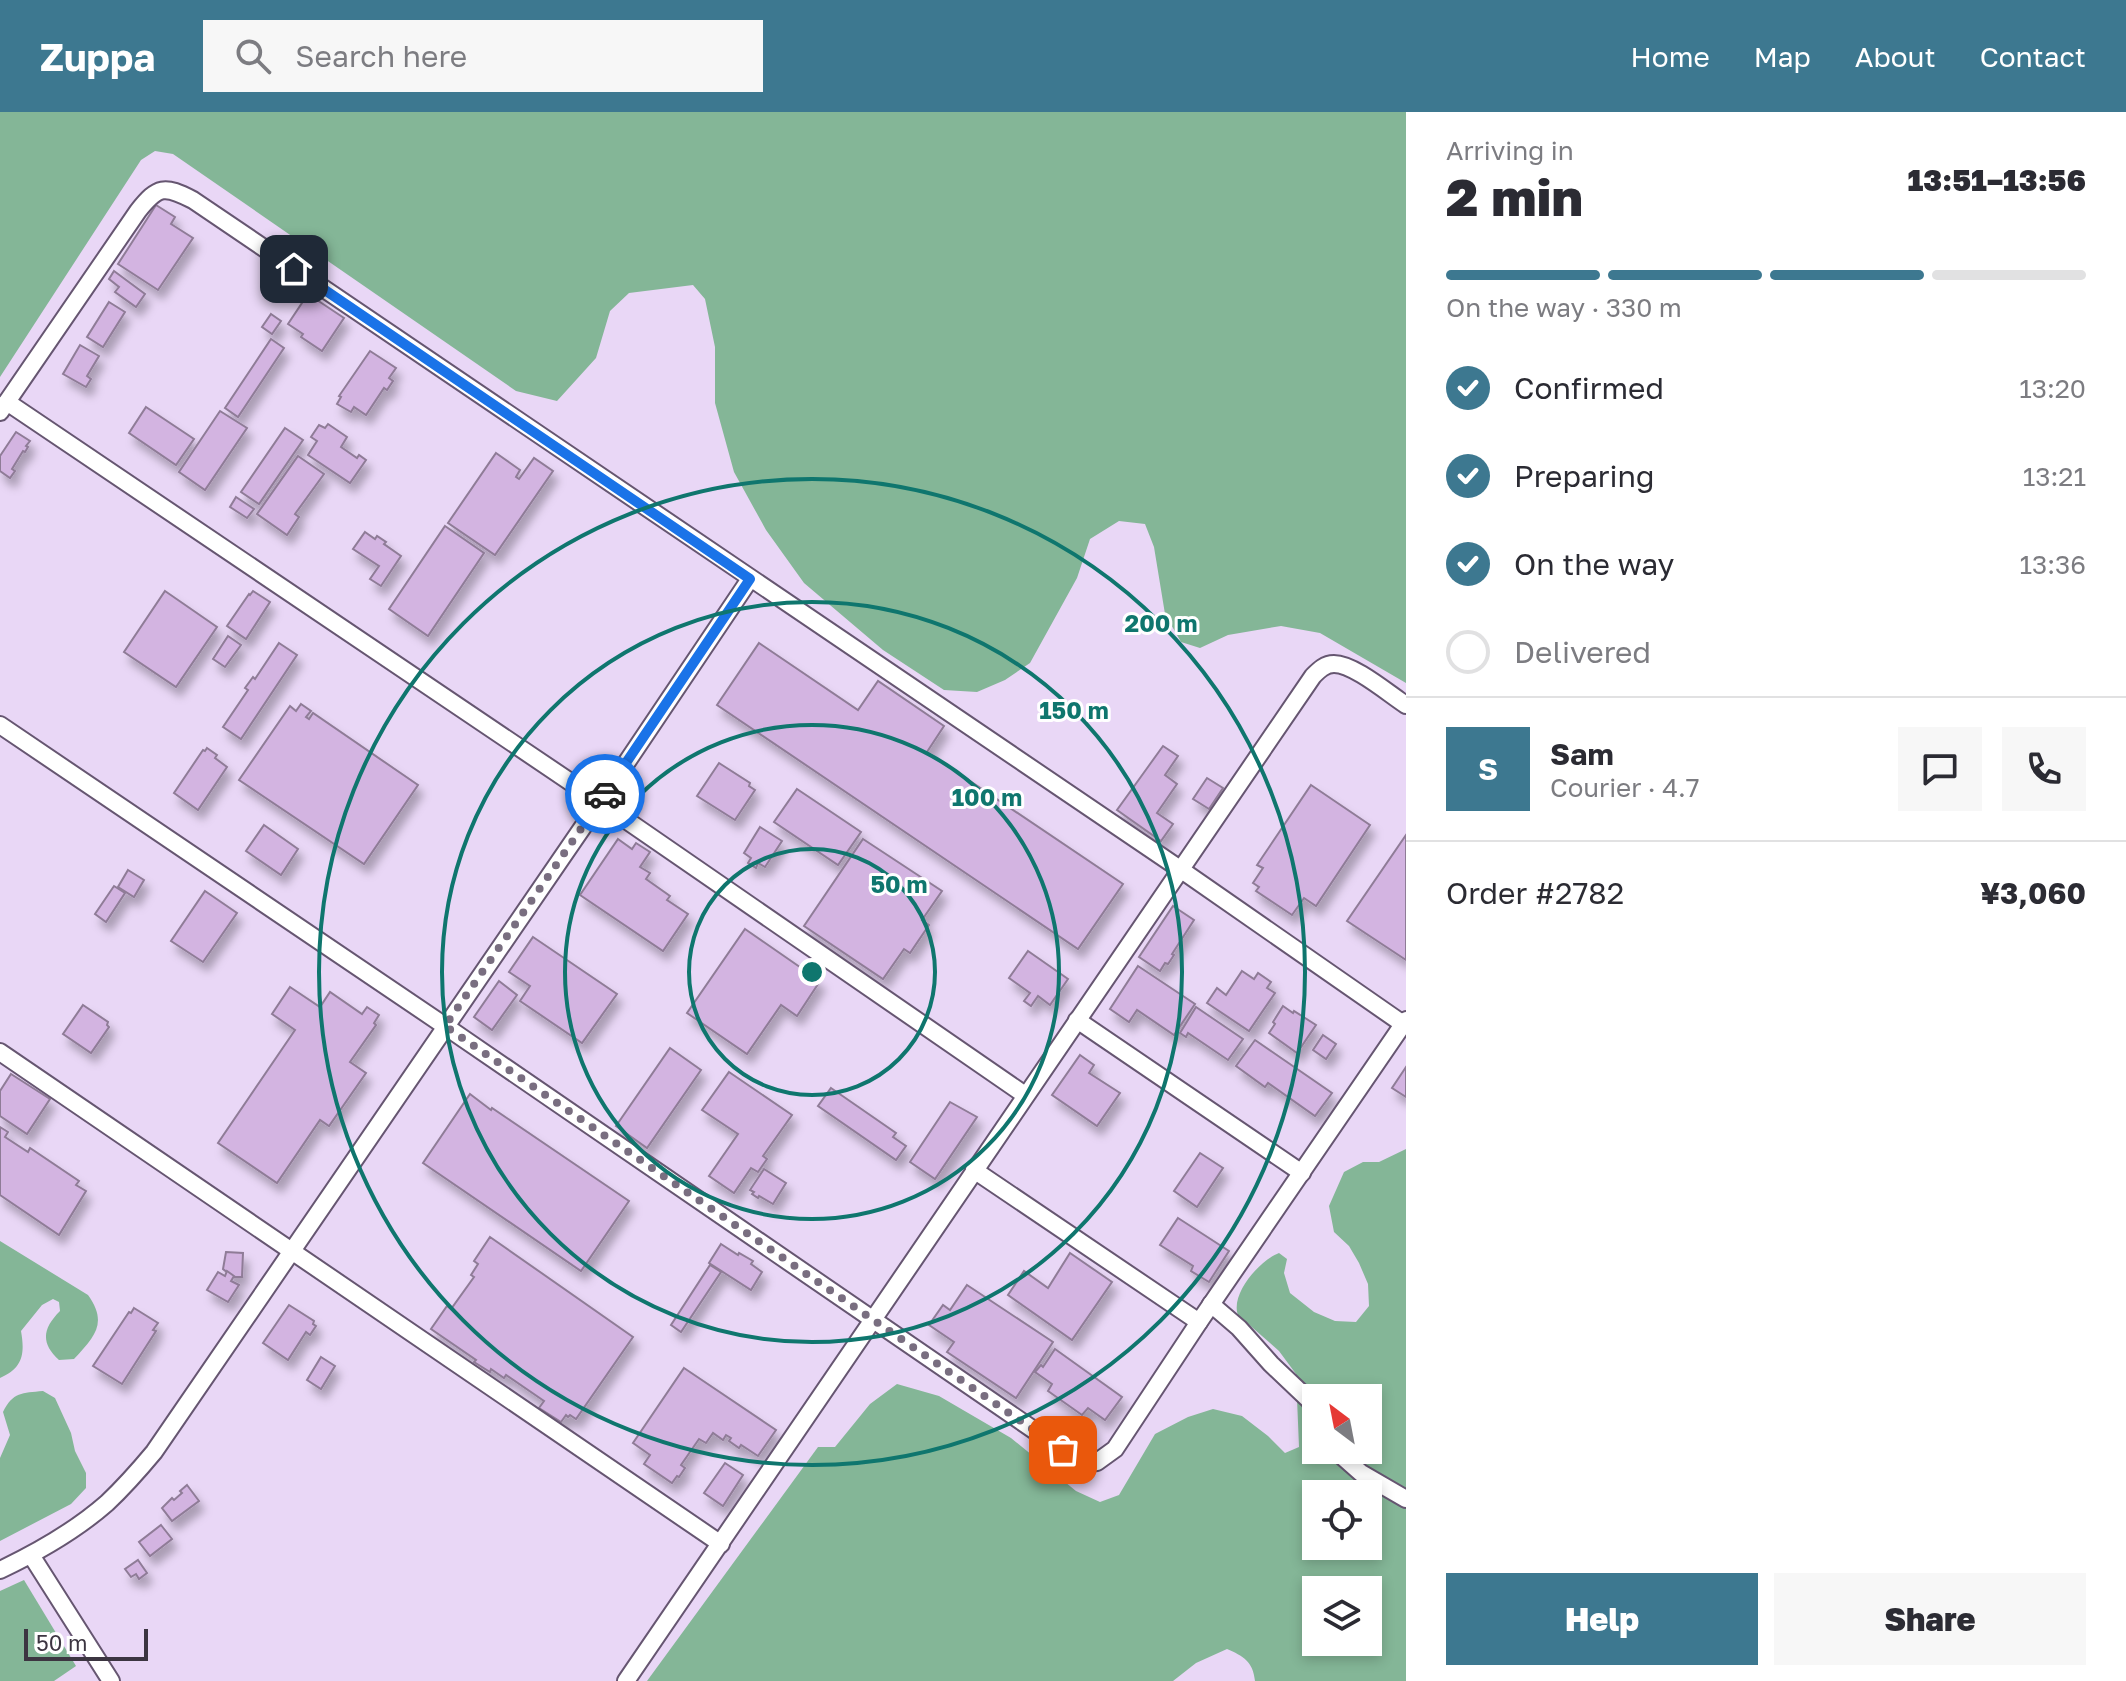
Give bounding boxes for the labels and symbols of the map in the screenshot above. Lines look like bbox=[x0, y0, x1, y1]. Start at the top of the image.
pin bbox=[260, 235, 328, 303]
text: 200 m bbox=[1125, 608, 1197, 637]
text: 150 m bbox=[1039, 695, 1109, 724]
courier bbox=[565, 754, 645, 834]
text: 100 m bbox=[952, 782, 1022, 811]
text: 50 m bbox=[870, 869, 928, 898]
centre of rings bbox=[798, 958, 826, 986]
north arrow bbox=[1302, 1384, 1382, 1464]
pin bbox=[1029, 1416, 1097, 1484]
scale bar bbox=[24, 1625, 148, 1661]

